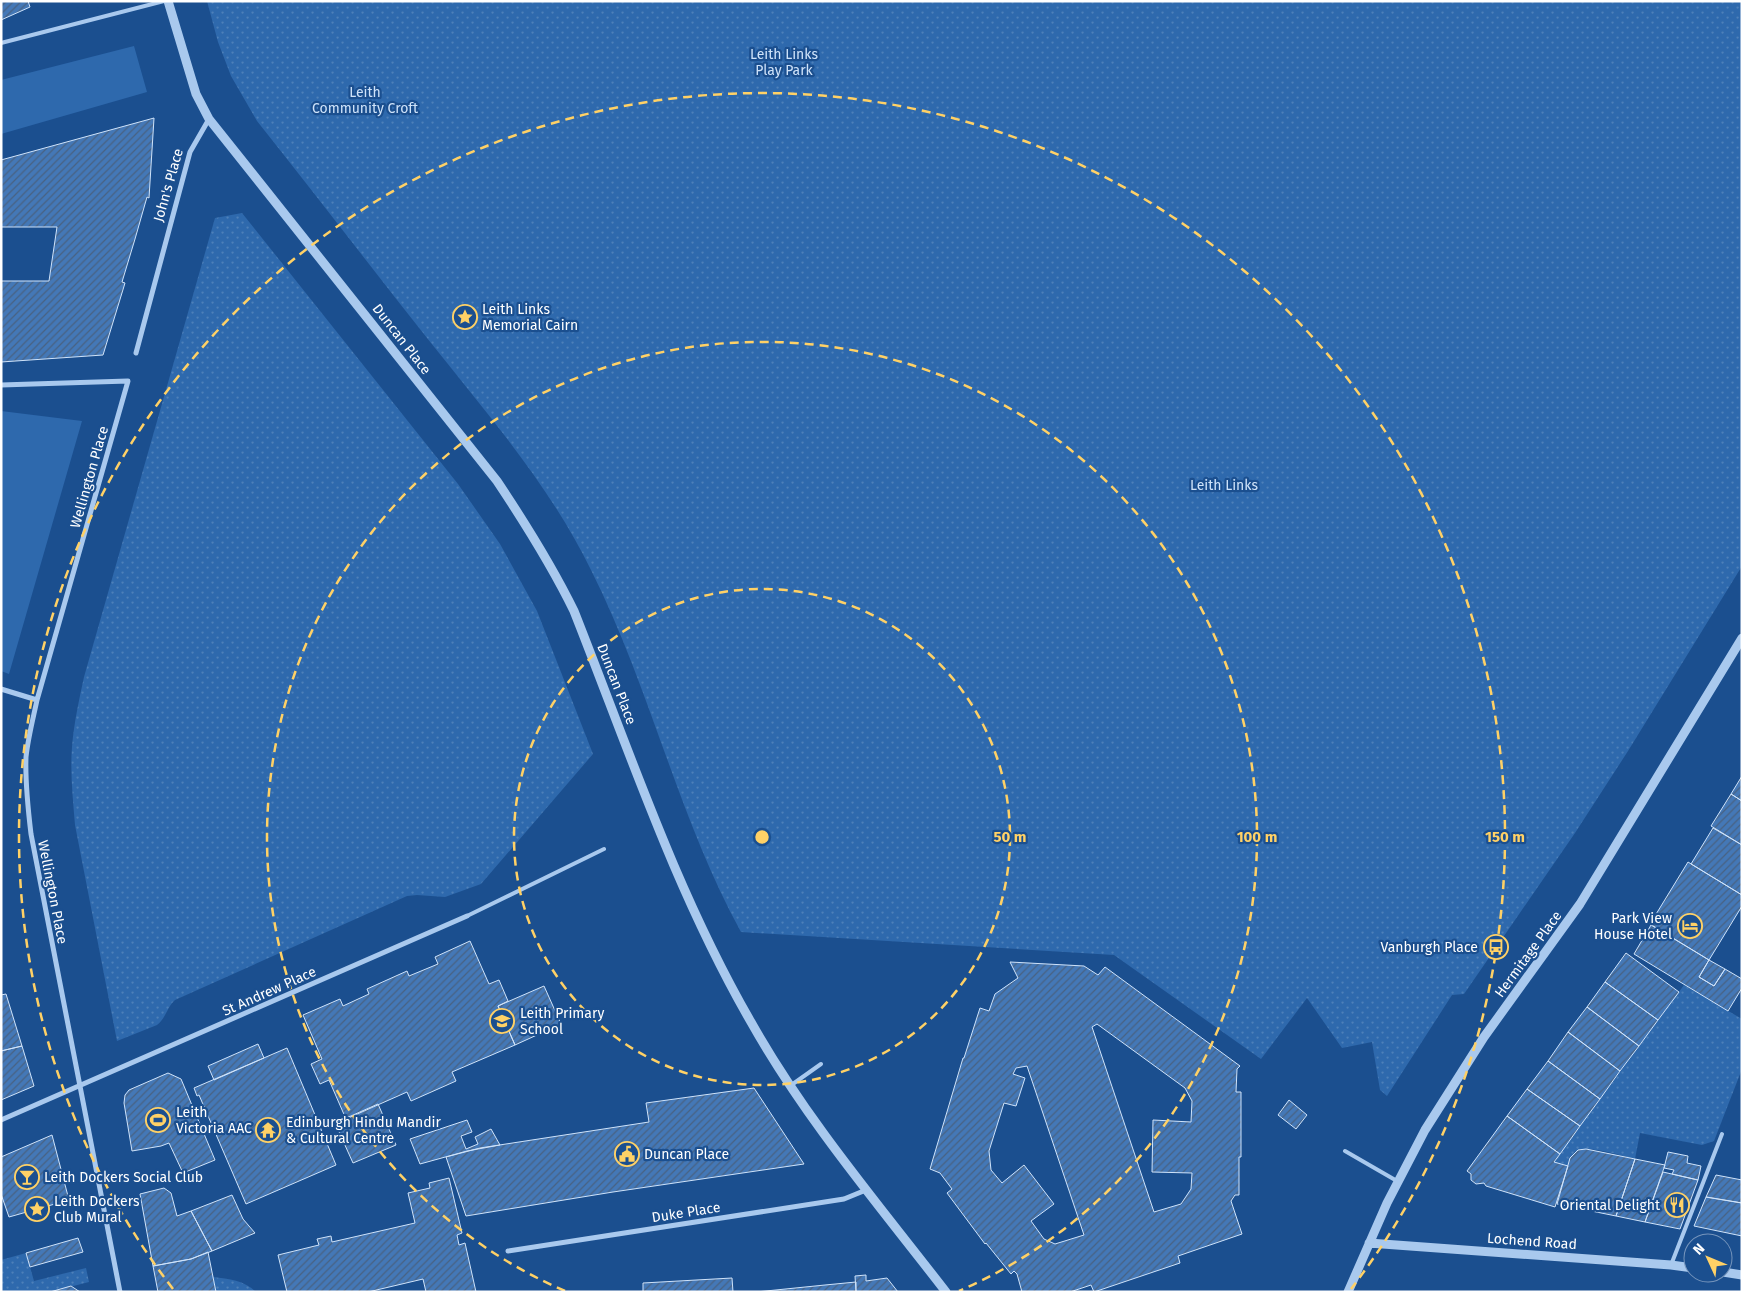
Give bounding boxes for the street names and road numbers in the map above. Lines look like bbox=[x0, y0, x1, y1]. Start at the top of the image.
street label: John's Place bbox=[150, 146, 187, 224]
street label: Duncan Place bbox=[369, 301, 435, 378]
street label: Wellington Place bbox=[67, 424, 112, 530]
street label: Duncan Place bbox=[593, 641, 640, 727]
street label: Wellington Place bbox=[34, 839, 71, 945]
street label: Hermitage Place bbox=[1491, 908, 1566, 1001]
street label: St Andrew Place bbox=[220, 963, 319, 1020]
street label: Duke Place bbox=[651, 1199, 722, 1226]
street label: Lochend Road bbox=[1487, 1230, 1577, 1253]

